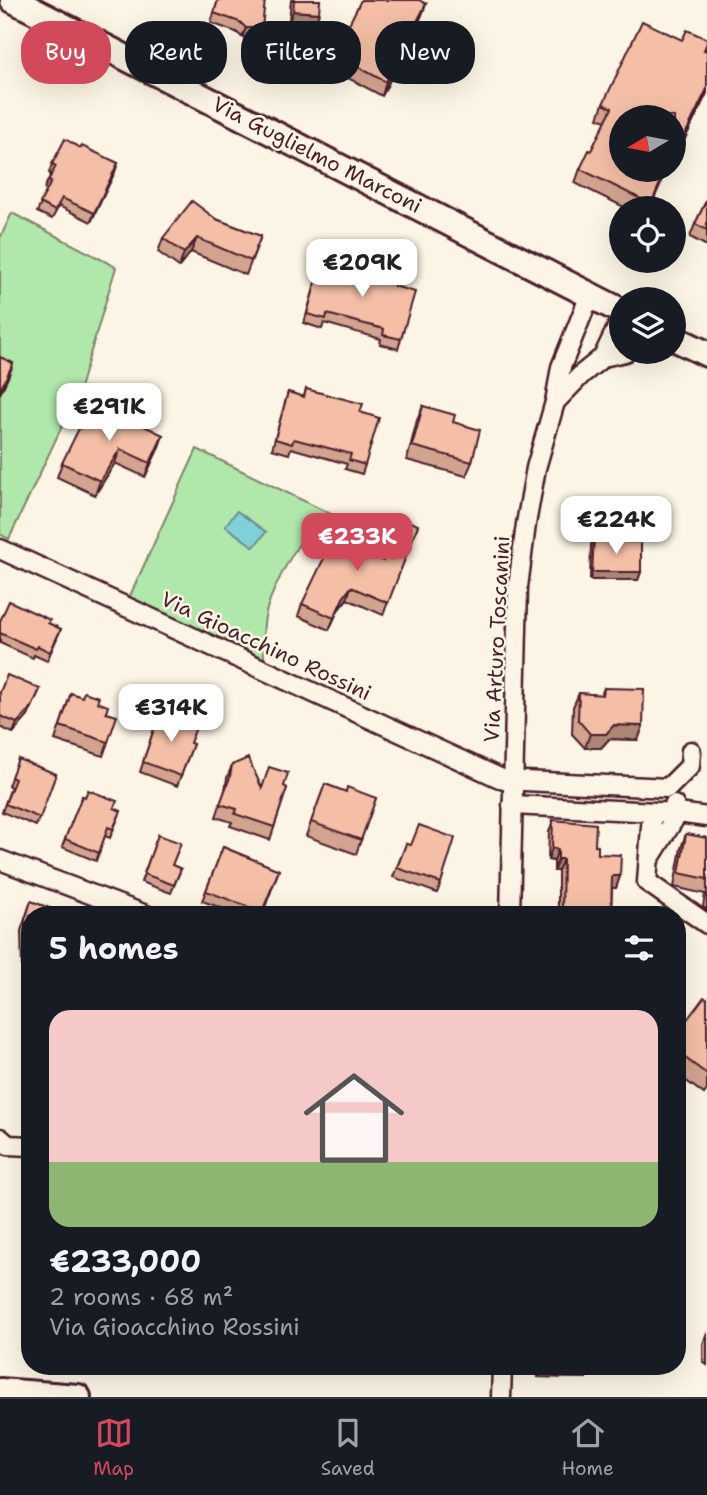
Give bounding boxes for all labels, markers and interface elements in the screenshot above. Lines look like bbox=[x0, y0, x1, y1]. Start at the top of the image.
chip: Buy bbox=[21, 21, 111, 84]
chip: Rent bbox=[125, 21, 227, 84]
chip: Filters bbox=[241, 21, 361, 84]
chip: New bbox=[375, 21, 475, 84]
street label: Via Guglielmo Marconi bbox=[207, 90, 427, 220]
north arrow bbox=[609, 105, 686, 182]
map controls bbox=[609, 105, 686, 364]
button: locate bbox=[609, 196, 686, 273]
pin: €209K bbox=[313, 240, 411, 299]
text: €209K bbox=[322, 247, 402, 277]
button: layers bbox=[609, 287, 686, 364]
pin: €291K bbox=[60, 384, 158, 443]
text: €291K bbox=[73, 391, 145, 421]
pin: €224K bbox=[567, 496, 665, 556]
text: €224K bbox=[577, 504, 655, 534]
pin: €233K bbox=[308, 514, 406, 573]
text: €233K bbox=[317, 521, 397, 551]
street label: Via Arturo Toscanini bbox=[478, 535, 516, 743]
street label: Via Gioacchino Rossini bbox=[156, 585, 376, 707]
pin: €314K bbox=[122, 684, 220, 744]
text: €314K bbox=[135, 692, 207, 722]
text: 5 homes bbox=[49, 928, 179, 969]
icon: filters bbox=[620, 929, 658, 967]
icon: home bbox=[291, 1055, 417, 1181]
text: €233,000 bbox=[49, 1241, 201, 1282]
text: 2 rooms · 68 m² bbox=[49, 1282, 233, 1312]
text: Via Gioacchino Rossini bbox=[49, 1312, 300, 1342]
tab: Map bbox=[93, 1414, 134, 1481]
tab: Saved bbox=[321, 1414, 375, 1481]
tab: Home bbox=[561, 1414, 614, 1481]

